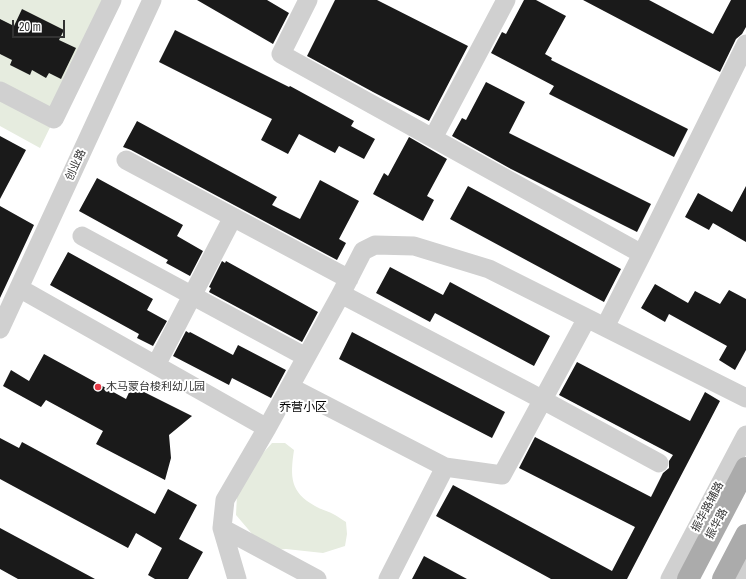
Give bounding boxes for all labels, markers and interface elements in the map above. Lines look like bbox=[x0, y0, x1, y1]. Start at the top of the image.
scale bar bbox=[14, 12, 67, 38]
text: 20 m bbox=[19, 19, 41, 35]
street label: 创业路 bbox=[63, 147, 89, 183]
place label: 木马蒙台梭利幼儿园 bbox=[106, 380, 205, 394]
marker: 木马蒙台梭利幼儿园 bbox=[93, 382, 103, 392]
district label: 乔营小区 bbox=[279, 401, 327, 415]
street label: 振华路辅路 bbox=[689, 480, 727, 534]
street label: 振华路 bbox=[703, 506, 731, 542]

